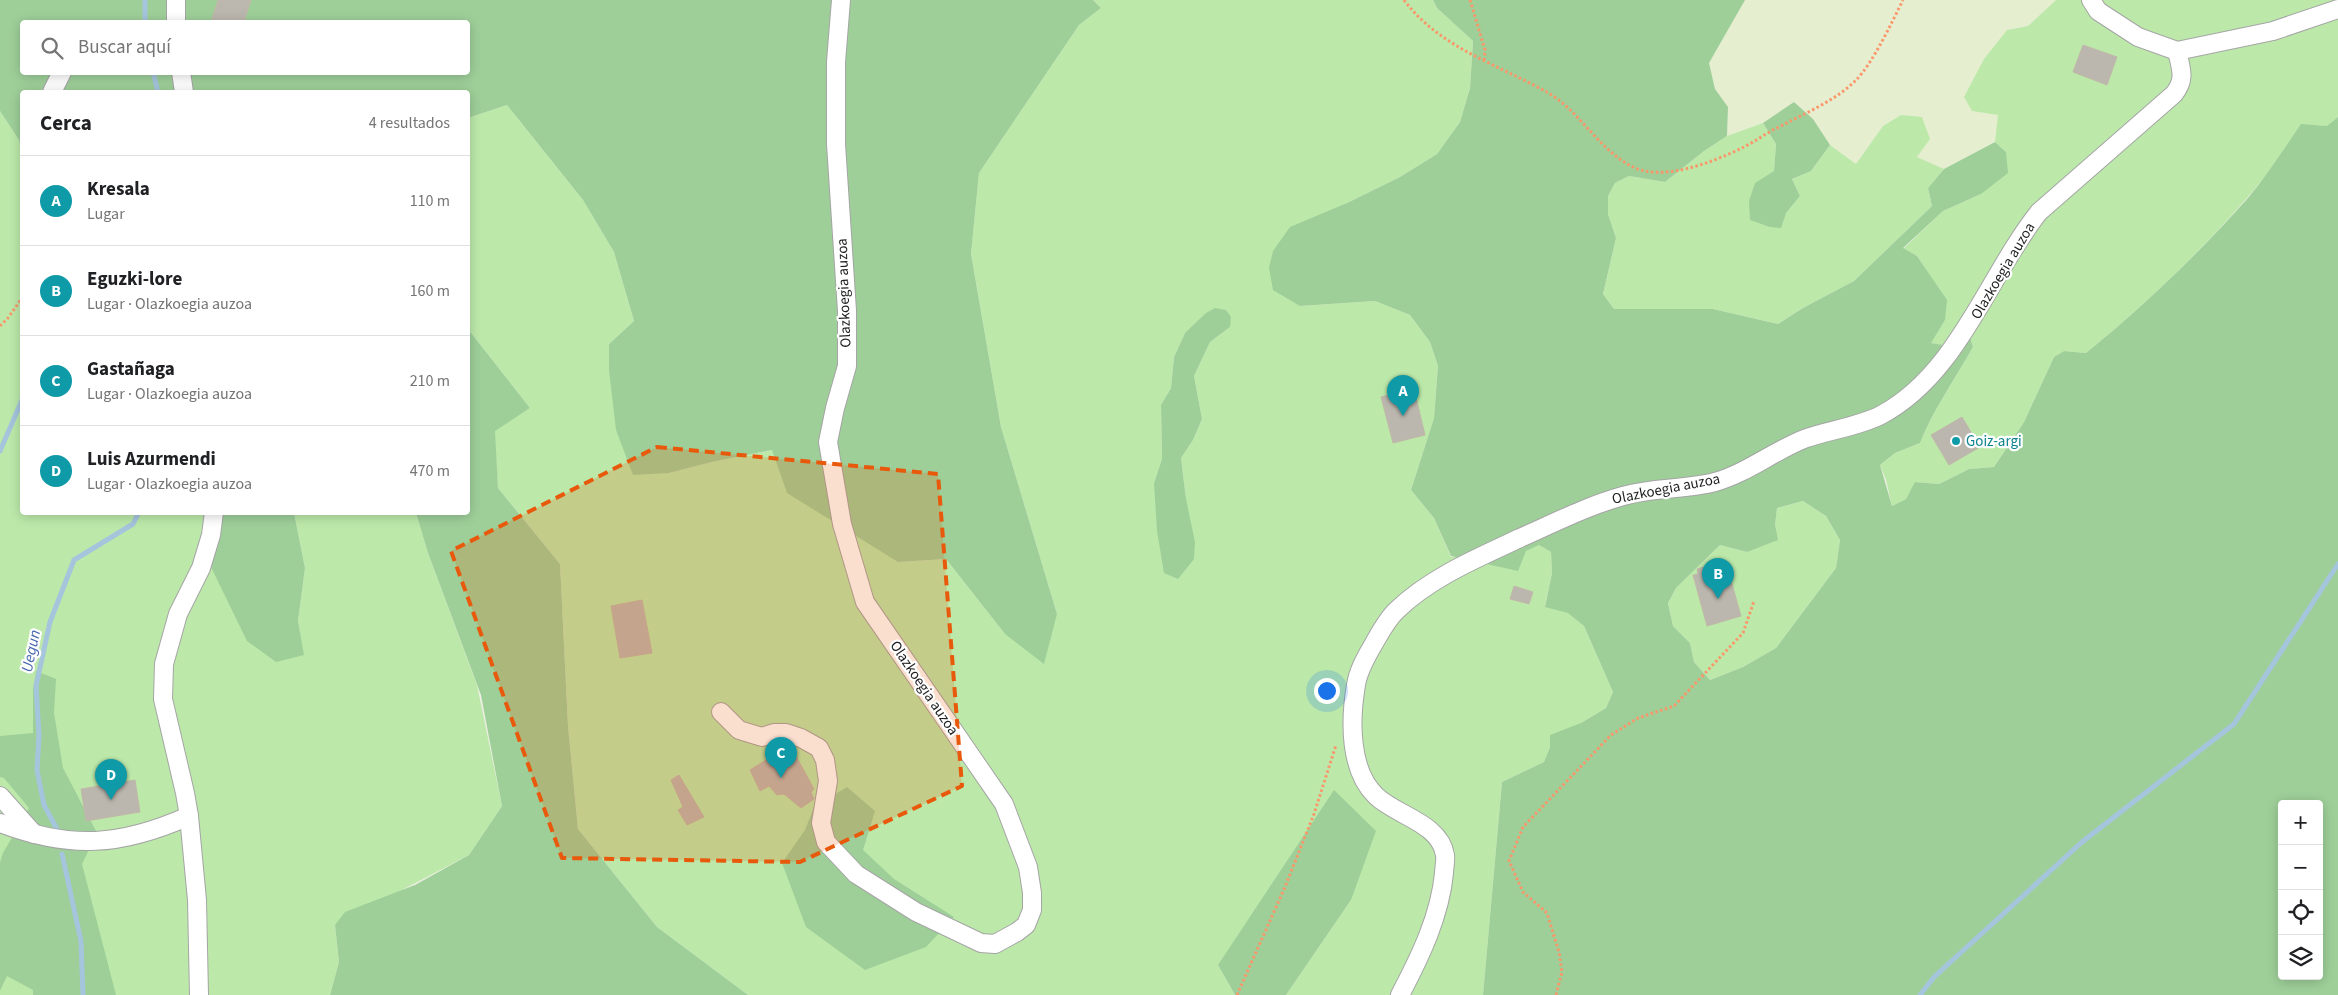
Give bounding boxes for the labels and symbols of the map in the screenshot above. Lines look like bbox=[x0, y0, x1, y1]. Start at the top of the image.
street label: Olazkoegia auzoa bbox=[1966, 219, 2040, 323]
street label: Olazkoegia auzoa bbox=[832, 238, 856, 348]
pin: A bbox=[1387, 375, 1419, 416]
place label: Goiz-argi bbox=[1966, 431, 2022, 452]
marker: Goiz-argi bbox=[1950, 435, 1962, 447]
street label: Olazkoegia auzoa bbox=[1610, 468, 1722, 510]
pin: B bbox=[1702, 558, 1734, 599]
water label: Uegun bbox=[16, 628, 46, 674]
street label: Olazkoegia auzoa bbox=[885, 637, 963, 739]
your location bbox=[1314, 678, 1340, 704]
pin: C bbox=[765, 737, 797, 778]
pin: D bbox=[95, 759, 127, 800]

